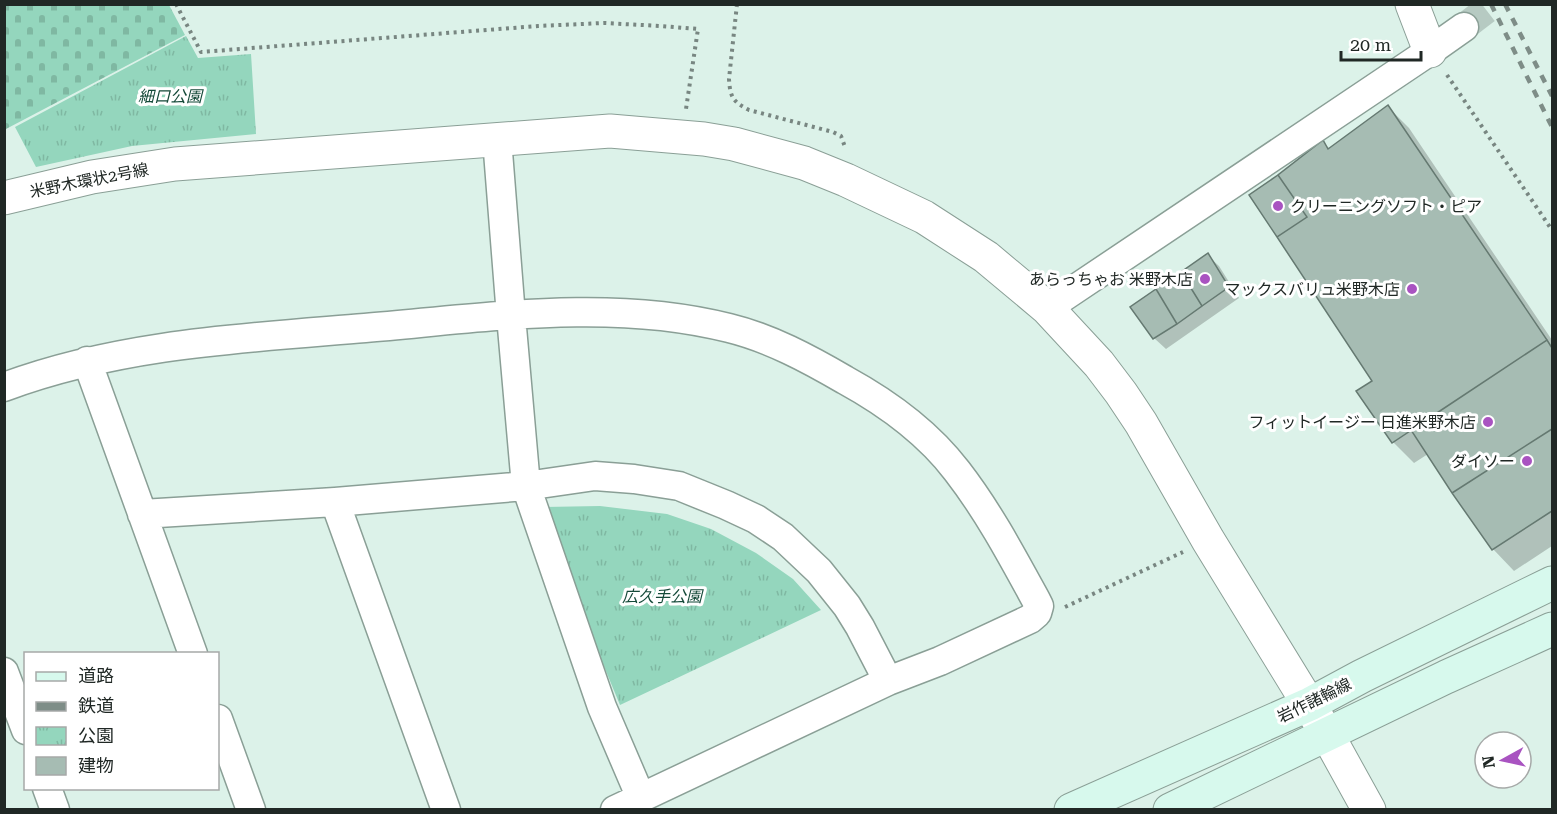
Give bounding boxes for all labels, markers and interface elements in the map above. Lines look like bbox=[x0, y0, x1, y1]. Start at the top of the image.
scale bar bbox=[1341, 24, 1420, 62]
text: 20 m bbox=[1350, 34, 1391, 55]
park label: 細口公園 bbox=[138, 87, 204, 106]
street label: 米野木環状2号線 bbox=[28, 160, 150, 201]
place label: クリーニングソフト・ピア bbox=[1290, 197, 1482, 216]
marker: クリーニングソフト・ピア bbox=[1271, 199, 1285, 213]
place label: あらっちゃお 米野木店 bbox=[1029, 270, 1193, 289]
marker: あらっちゃお 米野木店 bbox=[1198, 272, 1212, 286]
place label: マックスバリュ米野木店 bbox=[1224, 280, 1400, 299]
marker: マックスバリュ米野木店 bbox=[1405, 282, 1419, 296]
place label: フィットイージー 日進米野木店 bbox=[1249, 413, 1476, 432]
marker: フィットイージー 日進米野木店 bbox=[1481, 415, 1495, 429]
place label: ダイソー bbox=[1451, 452, 1515, 471]
marker: ダイソー bbox=[1520, 454, 1534, 468]
park label: 広久手公園 bbox=[622, 587, 704, 606]
legend bbox=[24, 652, 219, 790]
text: 道路 bbox=[78, 665, 114, 686]
street label: 岩作諸輪線 bbox=[1274, 674, 1354, 727]
text: 鉄道 bbox=[78, 695, 114, 716]
text: 公園 bbox=[78, 725, 114, 746]
north arrow bbox=[1473, 730, 1533, 790]
text: 建物 bbox=[78, 755, 114, 776]
text: N bbox=[1478, 755, 1499, 769]

